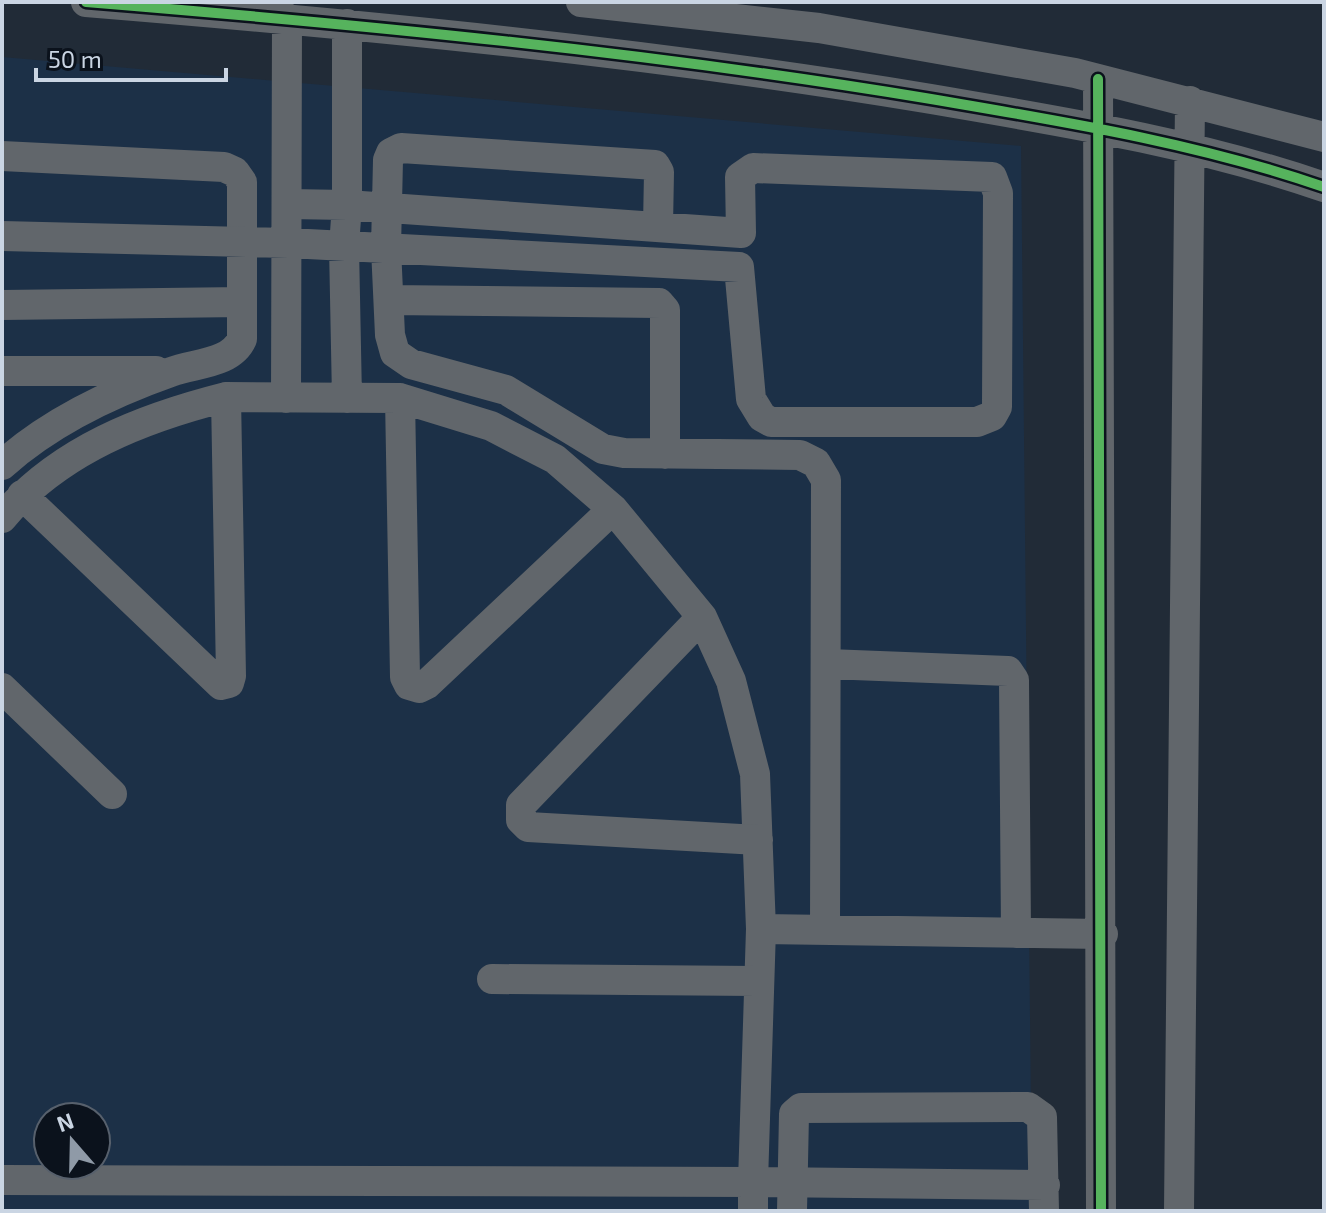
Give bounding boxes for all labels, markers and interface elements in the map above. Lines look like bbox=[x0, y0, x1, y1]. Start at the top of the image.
scale bar bbox=[36, 32, 226, 82]
text: 50 m bbox=[48, 44, 102, 73]
north arrow bbox=[32, 1101, 112, 1181]
text: N bbox=[53, 1106, 77, 1136]

